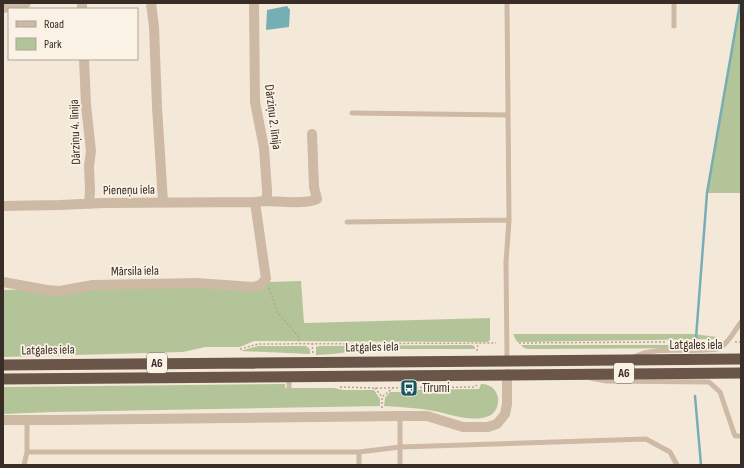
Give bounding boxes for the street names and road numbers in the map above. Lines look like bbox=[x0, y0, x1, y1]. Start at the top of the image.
street label: Dārziņu 2. līnija bbox=[261, 84, 285, 150]
street label: Dārziņu 4. līnija bbox=[66, 99, 84, 165]
street label: Pieneņu iela bbox=[103, 182, 155, 198]
street label: Mārsila iela bbox=[111, 263, 159, 279]
street label: Latgales iela bbox=[669, 337, 723, 353]
street label: Latgales iela bbox=[345, 339, 399, 355]
street label: Latgales iela bbox=[21, 342, 75, 358]
road number: A6 bbox=[147, 353, 167, 373]
road number: A6 bbox=[614, 363, 634, 383]

